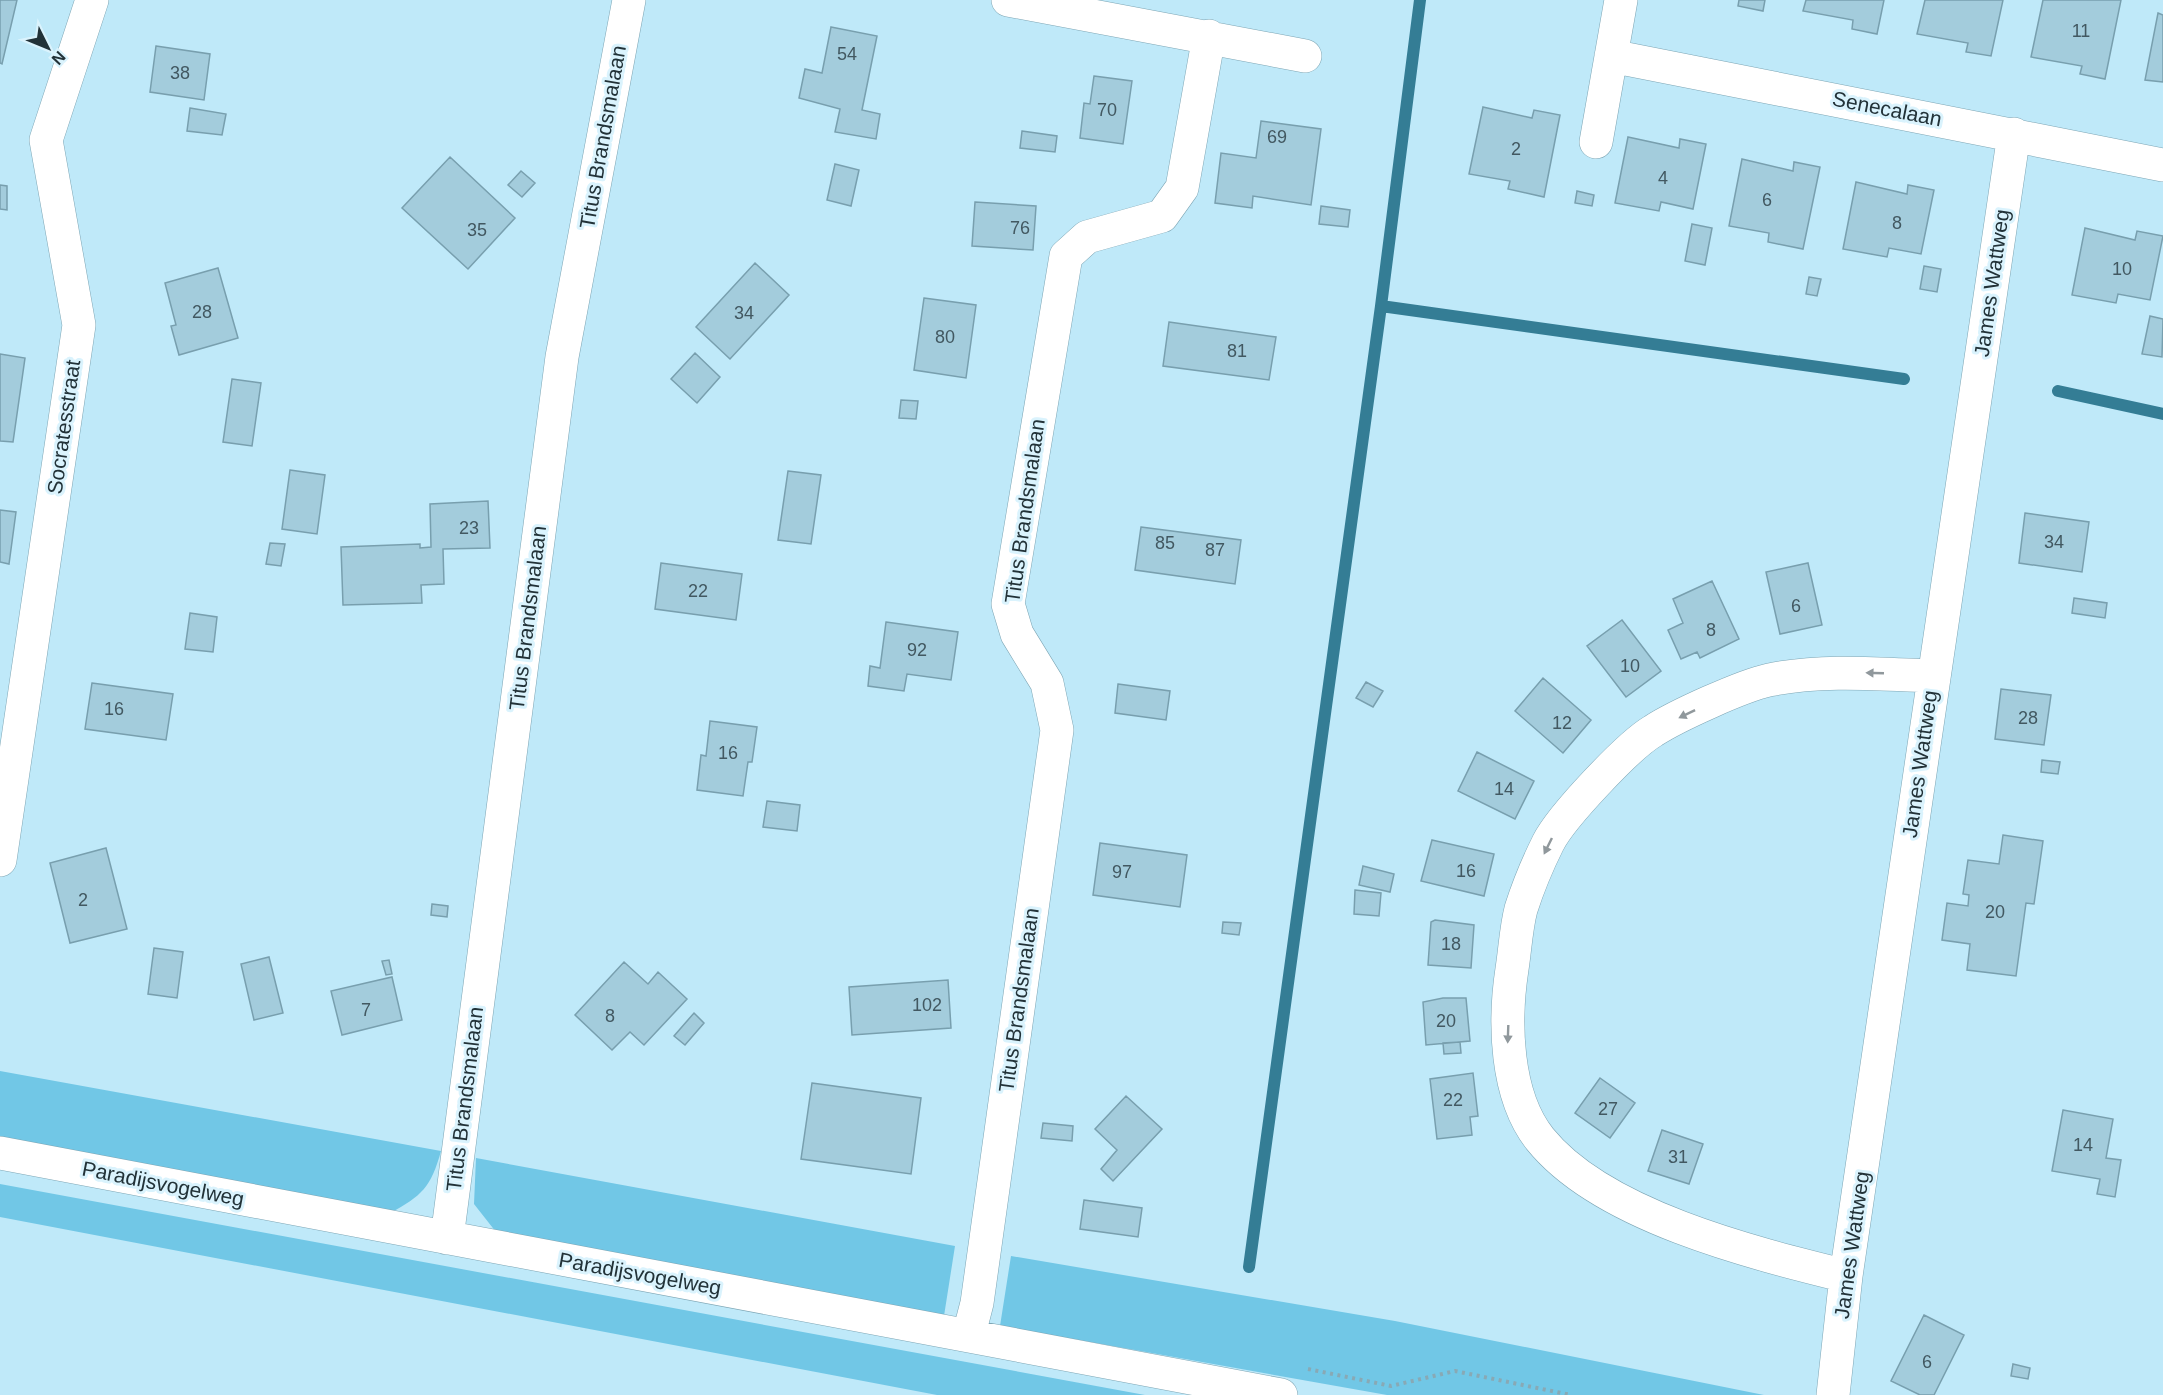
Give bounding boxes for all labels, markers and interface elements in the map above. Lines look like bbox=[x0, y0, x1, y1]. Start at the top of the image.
north arrow bbox=[18, 18, 78, 78]
house number: 11 bbox=[2072, 21, 2090, 41]
street label: Titus Brandsmalaan bbox=[575, 43, 630, 230]
house number: 54 bbox=[837, 44, 857, 64]
text: N bbox=[48, 48, 69, 68]
house number: 38 bbox=[170, 63, 190, 83]
street label: Senecalaan bbox=[1830, 87, 1944, 130]
house number: 70 bbox=[1097, 100, 1117, 120]
house number: 69 bbox=[1267, 127, 1287, 147]
house number: 2 bbox=[1511, 139, 1521, 159]
house number: 4 bbox=[1658, 168, 1668, 188]
house number: 6 bbox=[1762, 190, 1772, 210]
street label: James Wattweg bbox=[1970, 208, 2013, 358]
house number: 8 bbox=[1892, 213, 1902, 233]
house number: 76 bbox=[1010, 218, 1030, 238]
house number: 35 bbox=[467, 220, 487, 240]
house number: 10 bbox=[2112, 259, 2132, 279]
house number: 28 bbox=[192, 302, 212, 322]
house number: 34 bbox=[734, 303, 754, 323]
house number: 80 bbox=[935, 327, 955, 347]
house number: 81 bbox=[1227, 341, 1247, 361]
street label: Socratesstraat bbox=[43, 358, 84, 496]
street label: Titus Brandsmalaan bbox=[1000, 417, 1049, 605]
house number: 23 bbox=[459, 518, 479, 538]
street label: Titus Brandsmalaan bbox=[505, 524, 550, 712]
house number: 34 bbox=[2044, 532, 2064, 552]
house number: 85 bbox=[1155, 533, 1175, 553]
house number: 87 bbox=[1205, 540, 1225, 560]
house number: 22 bbox=[688, 581, 708, 601]
house number: 6 bbox=[1791, 596, 1801, 616]
house number: 8 bbox=[1706, 620, 1716, 640]
house number: 92 bbox=[907, 640, 927, 660]
house number: 10 bbox=[1620, 656, 1640, 676]
one-way arrow bbox=[1865, 669, 1884, 678]
street label: James Wattweg bbox=[1898, 689, 1941, 839]
house number: 16 bbox=[104, 699, 124, 719]
house number: 28 bbox=[2018, 708, 2038, 728]
one-way arrow bbox=[1679, 710, 1696, 719]
house number: 12 bbox=[1552, 713, 1572, 733]
house number: 16 bbox=[718, 743, 738, 763]
house number: 14 bbox=[1494, 779, 1514, 799]
one-way arrow bbox=[1543, 837, 1552, 854]
house number: 16 bbox=[1456, 861, 1476, 881]
house number: 97 bbox=[1112, 862, 1132, 882]
house number: 2 bbox=[78, 890, 88, 910]
house number: 20 bbox=[1985, 902, 2005, 922]
street label: Titus Brandsmalaan bbox=[994, 906, 1043, 1094]
house number: 18 bbox=[1441, 934, 1461, 954]
house number: 102 bbox=[912, 995, 942, 1015]
house number: 7 bbox=[361, 1000, 371, 1020]
street label: Titus Brandsmalaan bbox=[442, 1005, 487, 1193]
house number: 8 bbox=[605, 1006, 615, 1026]
house number: 20 bbox=[1436, 1011, 1456, 1031]
one-way arrow bbox=[1503, 1025, 1512, 1044]
house number: 22 bbox=[1443, 1090, 1463, 1110]
house number: 27 bbox=[1598, 1099, 1618, 1119]
house number: 14 bbox=[2073, 1135, 2093, 1155]
house number: 31 bbox=[1668, 1147, 1688, 1167]
street label: Paradijsvogelweg bbox=[80, 1157, 246, 1211]
street label: James Wattweg bbox=[1830, 1170, 1873, 1320]
street label: Paradijsvogelweg bbox=[557, 1248, 723, 1299]
house number: 6 bbox=[1922, 1352, 1932, 1372]

